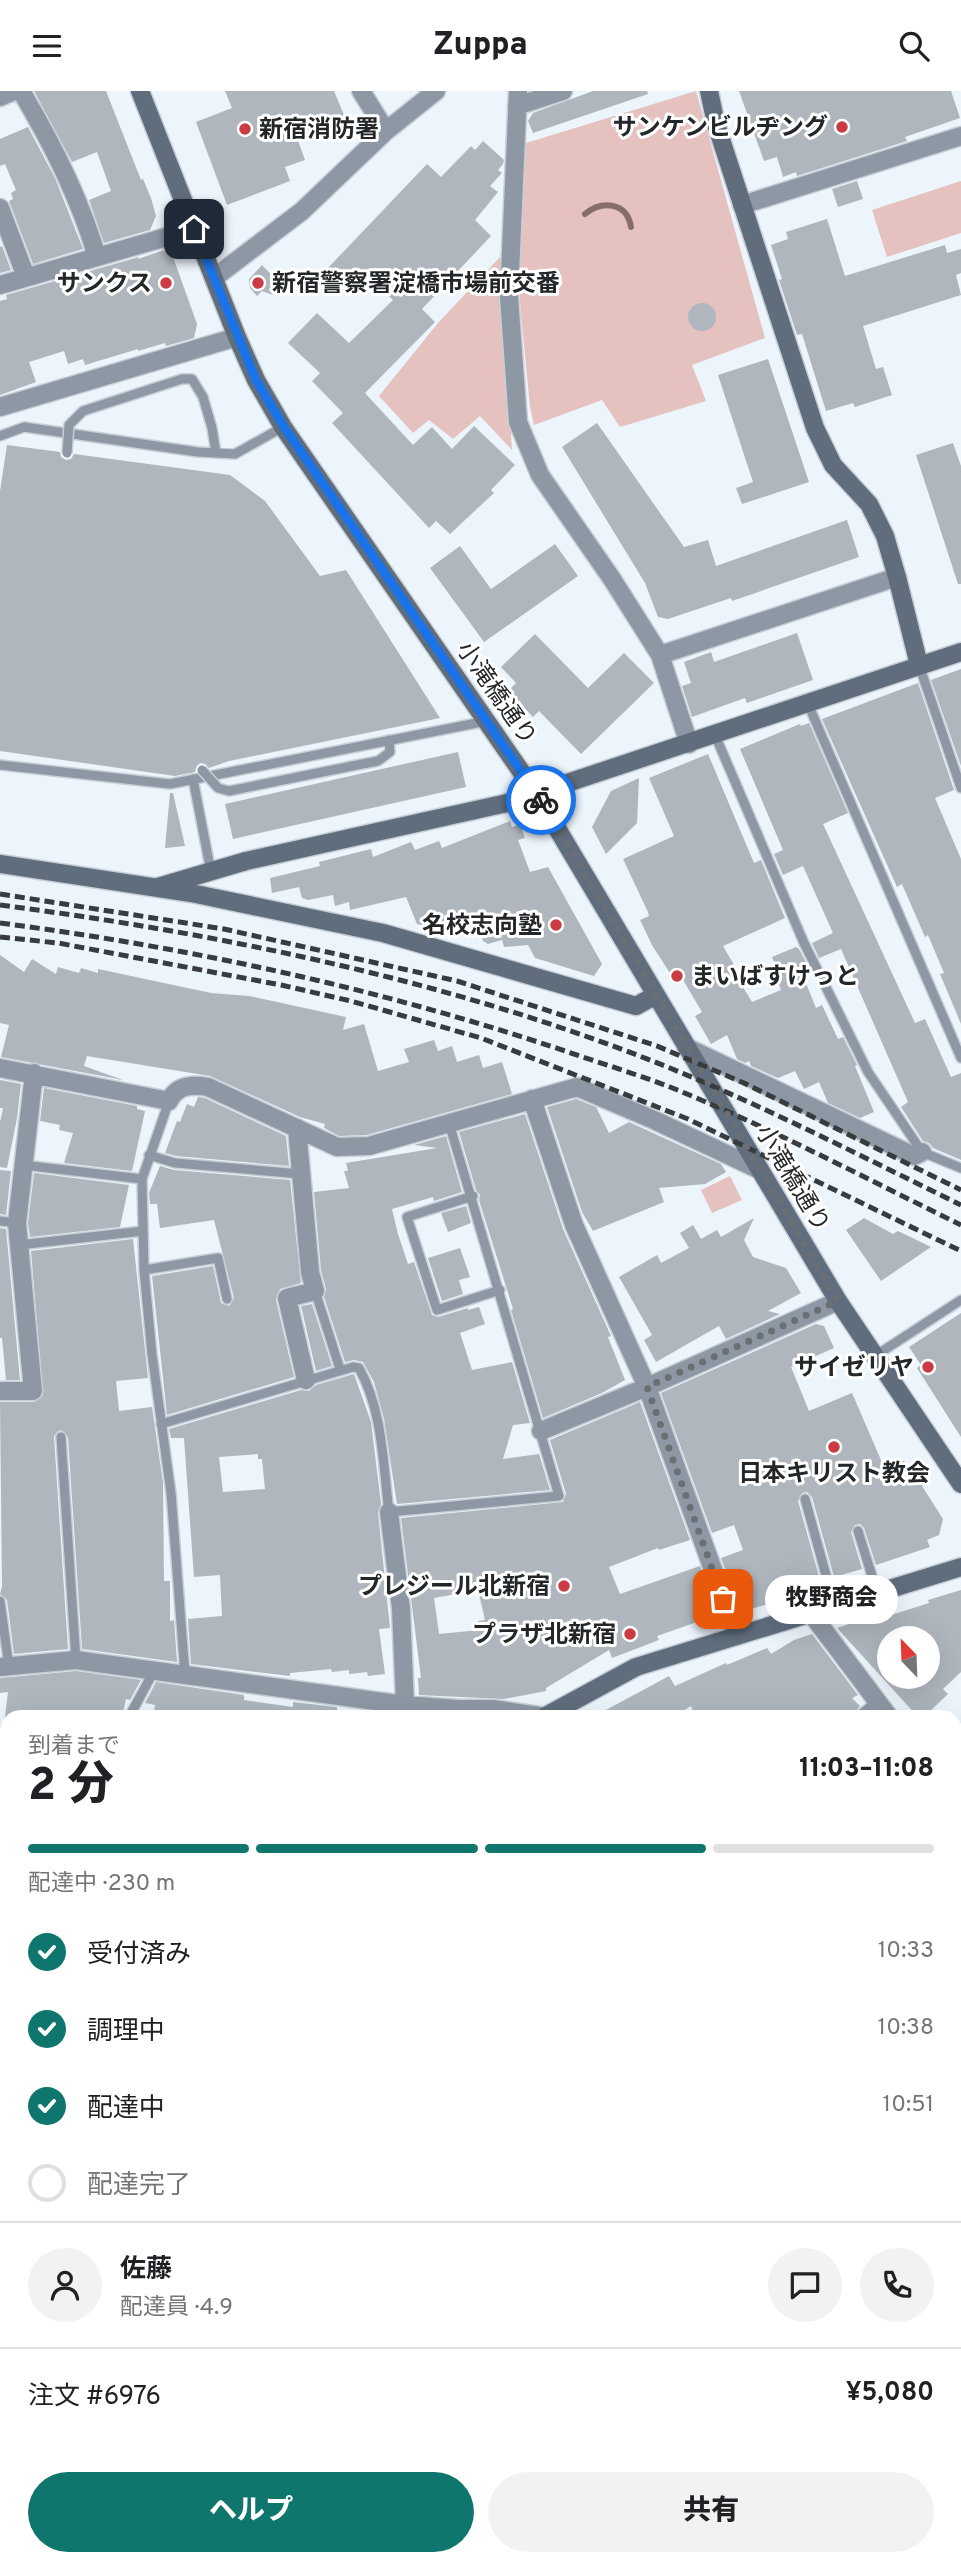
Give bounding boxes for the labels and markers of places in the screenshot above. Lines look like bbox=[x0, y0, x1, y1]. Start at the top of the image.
place label: サンケンビルヂング bbox=[613, 114, 828, 144]
place label: 新宿消防署 bbox=[259, 116, 379, 146]
marker: サンケンビルヂング bbox=[834, 119, 850, 135]
marker: 新宿消防署 bbox=[237, 121, 253, 137]
pin bbox=[164, 199, 224, 259]
place label: サンクス bbox=[57, 270, 152, 300]
place label: 新宿警察署淀橋市場前交番 bbox=[272, 270, 560, 300]
marker: サンクス bbox=[158, 275, 174, 291]
marker: 新宿警察署淀橋市場前交番 bbox=[250, 275, 266, 291]
place label: 名校志向塾 bbox=[422, 912, 542, 942]
marker: 名校志向塾 bbox=[548, 917, 564, 933]
place label: まいばすけっと bbox=[691, 963, 859, 993]
marker: まいばすけっと bbox=[669, 968, 685, 984]
place label: サイゼリヤ bbox=[794, 1354, 914, 1384]
marker: サイゼリヤ bbox=[920, 1359, 936, 1375]
marker: 日本キリスト教会 bbox=[826, 1439, 842, 1455]
place label: 日本キリスト教会 bbox=[738, 1460, 930, 1490]
pin bbox=[693, 1569, 753, 1629]
place label: プレジール北新宿 bbox=[358, 1573, 550, 1603]
callout: 牧野商会 bbox=[765, 1575, 898, 1623]
marker: プレジール北新宿 bbox=[556, 1578, 572, 1594]
place label: プラザ北新宿 bbox=[472, 1621, 616, 1651]
marker: プラザ北新宿 bbox=[622, 1626, 638, 1642]

